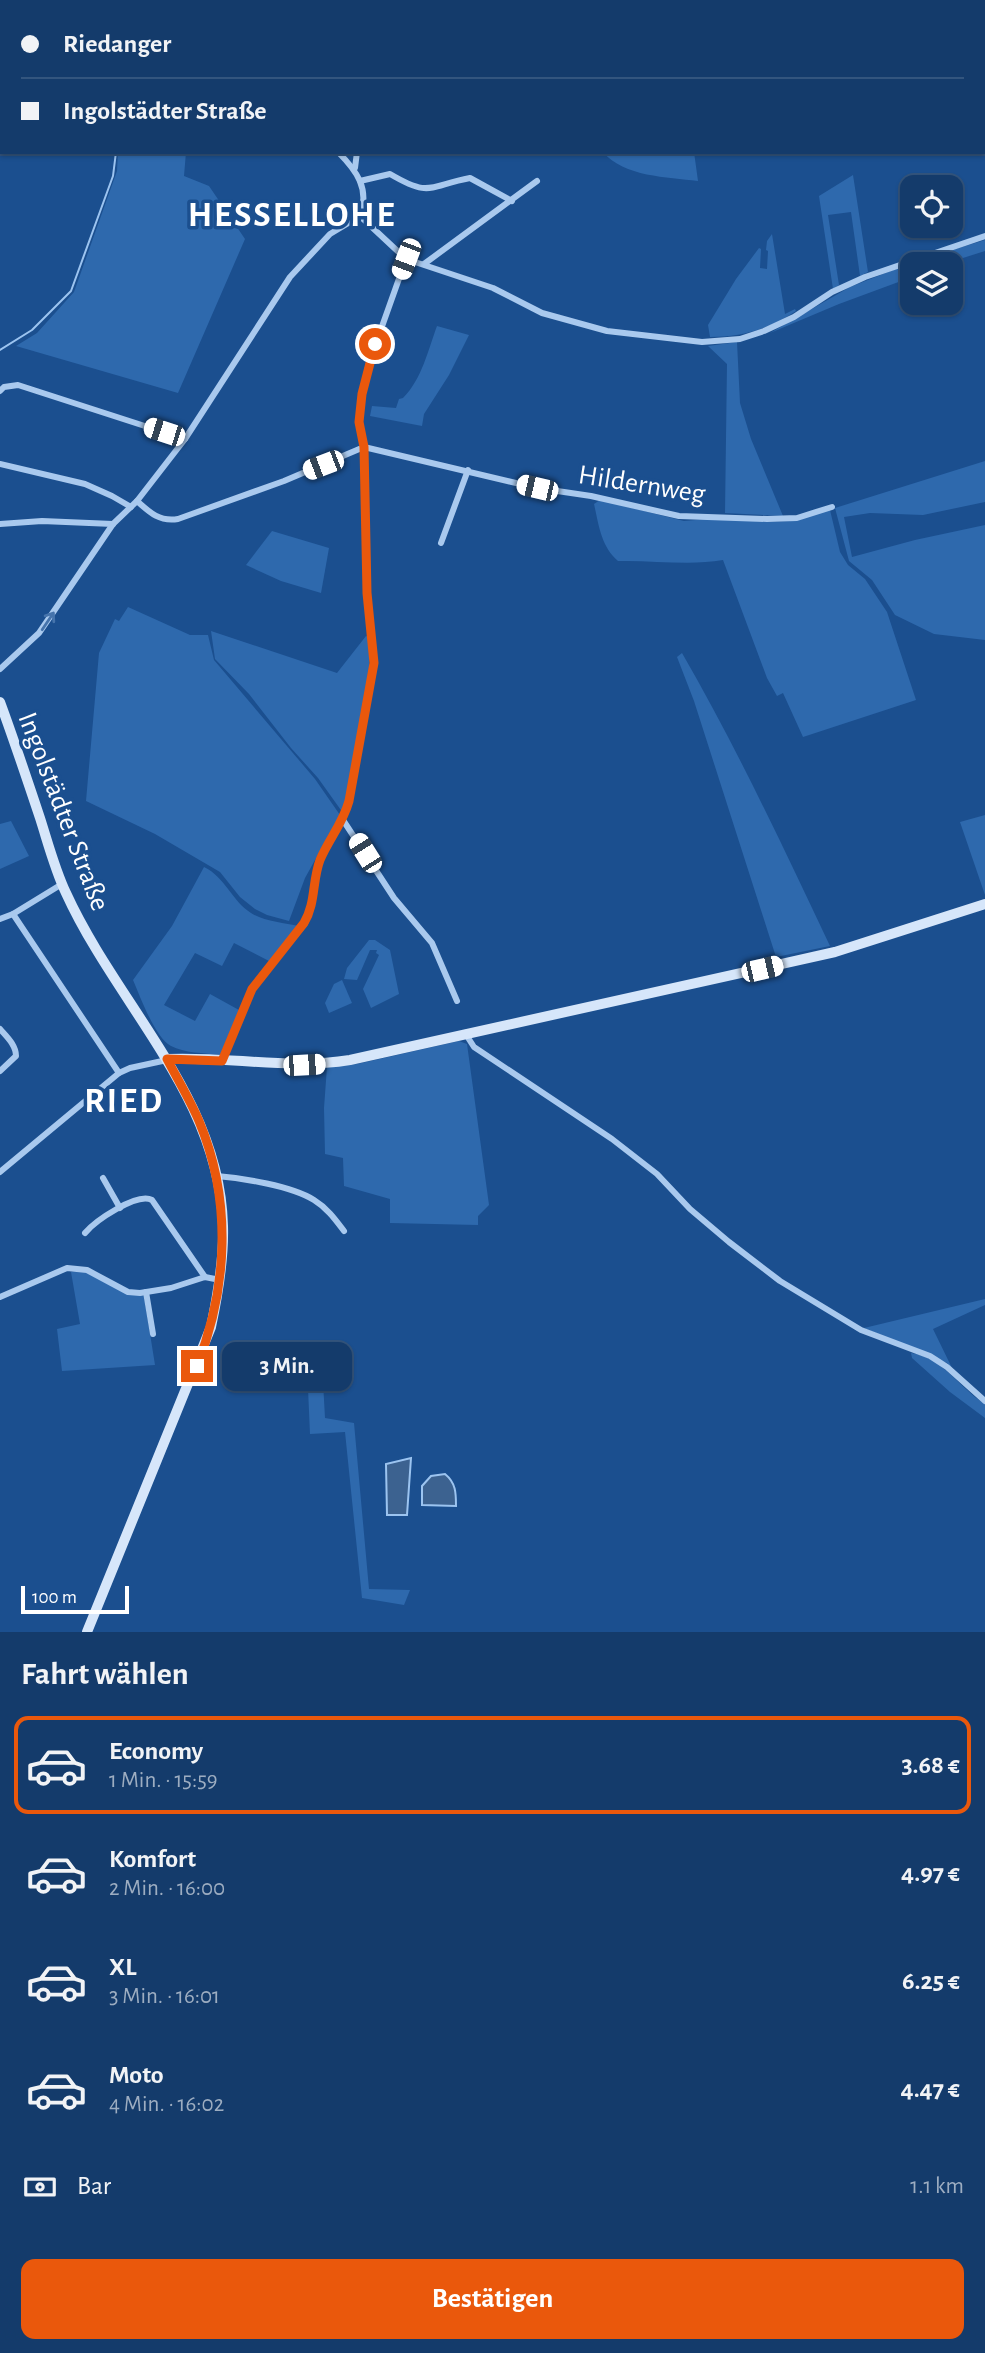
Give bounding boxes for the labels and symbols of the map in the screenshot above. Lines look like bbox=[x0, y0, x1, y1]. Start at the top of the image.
district label: HESSELLOHE bbox=[188, 198, 396, 233]
car bbox=[389, 236, 424, 282]
route start bbox=[359, 328, 391, 360]
car bbox=[141, 416, 188, 448]
car bbox=[300, 448, 347, 482]
street label: Hildernweg bbox=[576, 461, 707, 509]
car bbox=[515, 473, 560, 503]
one-way arrow bbox=[40, 612, 55, 631]
street label: Ingolstädter Straße bbox=[12, 709, 114, 915]
car bbox=[345, 830, 386, 876]
car bbox=[740, 954, 785, 984]
car bbox=[283, 1053, 326, 1077]
district label: RIED bbox=[84, 1084, 164, 1119]
callout: 3 Min. bbox=[222, 1342, 351, 1390]
route end bbox=[181, 1350, 213, 1382]
scale bar bbox=[21, 1583, 130, 1615]

